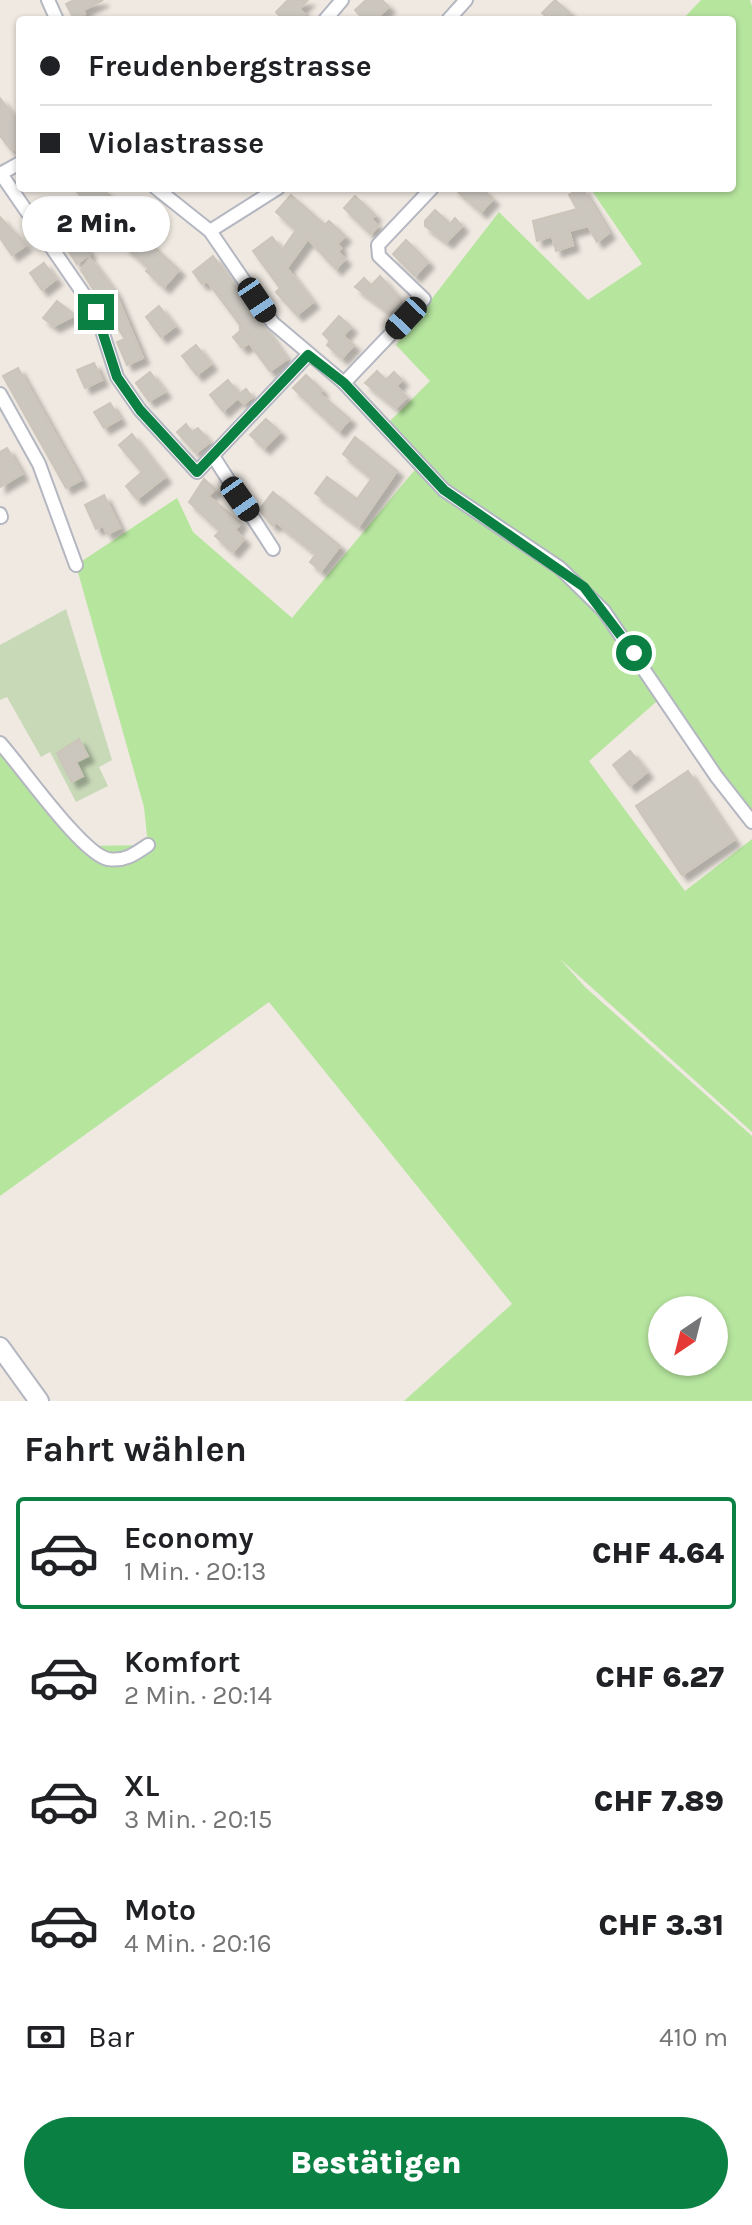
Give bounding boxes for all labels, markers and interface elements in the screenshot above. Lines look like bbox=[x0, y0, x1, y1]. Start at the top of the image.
text: Freudenbergstrasse bbox=[88, 48, 372, 84]
text: Violastrasse bbox=[88, 125, 264, 161]
callout: 2 Min. bbox=[22, 196, 170, 252]
text: 2 Min. bbox=[56, 208, 136, 239]
car bbox=[234, 273, 280, 327]
car bbox=[381, 292, 431, 344]
route end bbox=[78, 294, 114, 330]
car bbox=[216, 472, 264, 526]
route start bbox=[616, 635, 652, 671]
north arrow bbox=[648, 1296, 728, 1376]
map controls bbox=[648, 1296, 728, 1376]
text: Fahrt wählen bbox=[24, 1428, 247, 1470]
icon: car bbox=[28, 1517, 100, 1589]
text: Economy bbox=[124, 1520, 254, 1556]
text: CHF 4.64 bbox=[592, 1535, 724, 1571]
text: 1 Min. · 20:13 bbox=[124, 1556, 266, 1587]
icon: car bbox=[28, 1641, 100, 1713]
text: Komfort bbox=[124, 1644, 241, 1680]
text: CHF 6.27 bbox=[595, 1659, 724, 1695]
text: 2 Min. · 20:14 bbox=[124, 1680, 272, 1711]
icon: car bbox=[28, 1765, 100, 1837]
text: XL bbox=[124, 1768, 159, 1804]
text: CHF 7.89 bbox=[594, 1783, 724, 1819]
text: 3 Min. · 20:15 bbox=[124, 1804, 272, 1835]
icon: car bbox=[28, 1889, 100, 1961]
text: Moto bbox=[124, 1892, 196, 1928]
text: CHF 3.31 bbox=[598, 1907, 724, 1943]
text: 4 Min. · 20:16 bbox=[124, 1928, 272, 1959]
icon: cash bbox=[24, 2015, 68, 2059]
text: Bar bbox=[88, 2019, 134, 2055]
text: 410 m bbox=[659, 2022, 728, 2053]
button: Bestätigen bbox=[24, 2117, 728, 2209]

